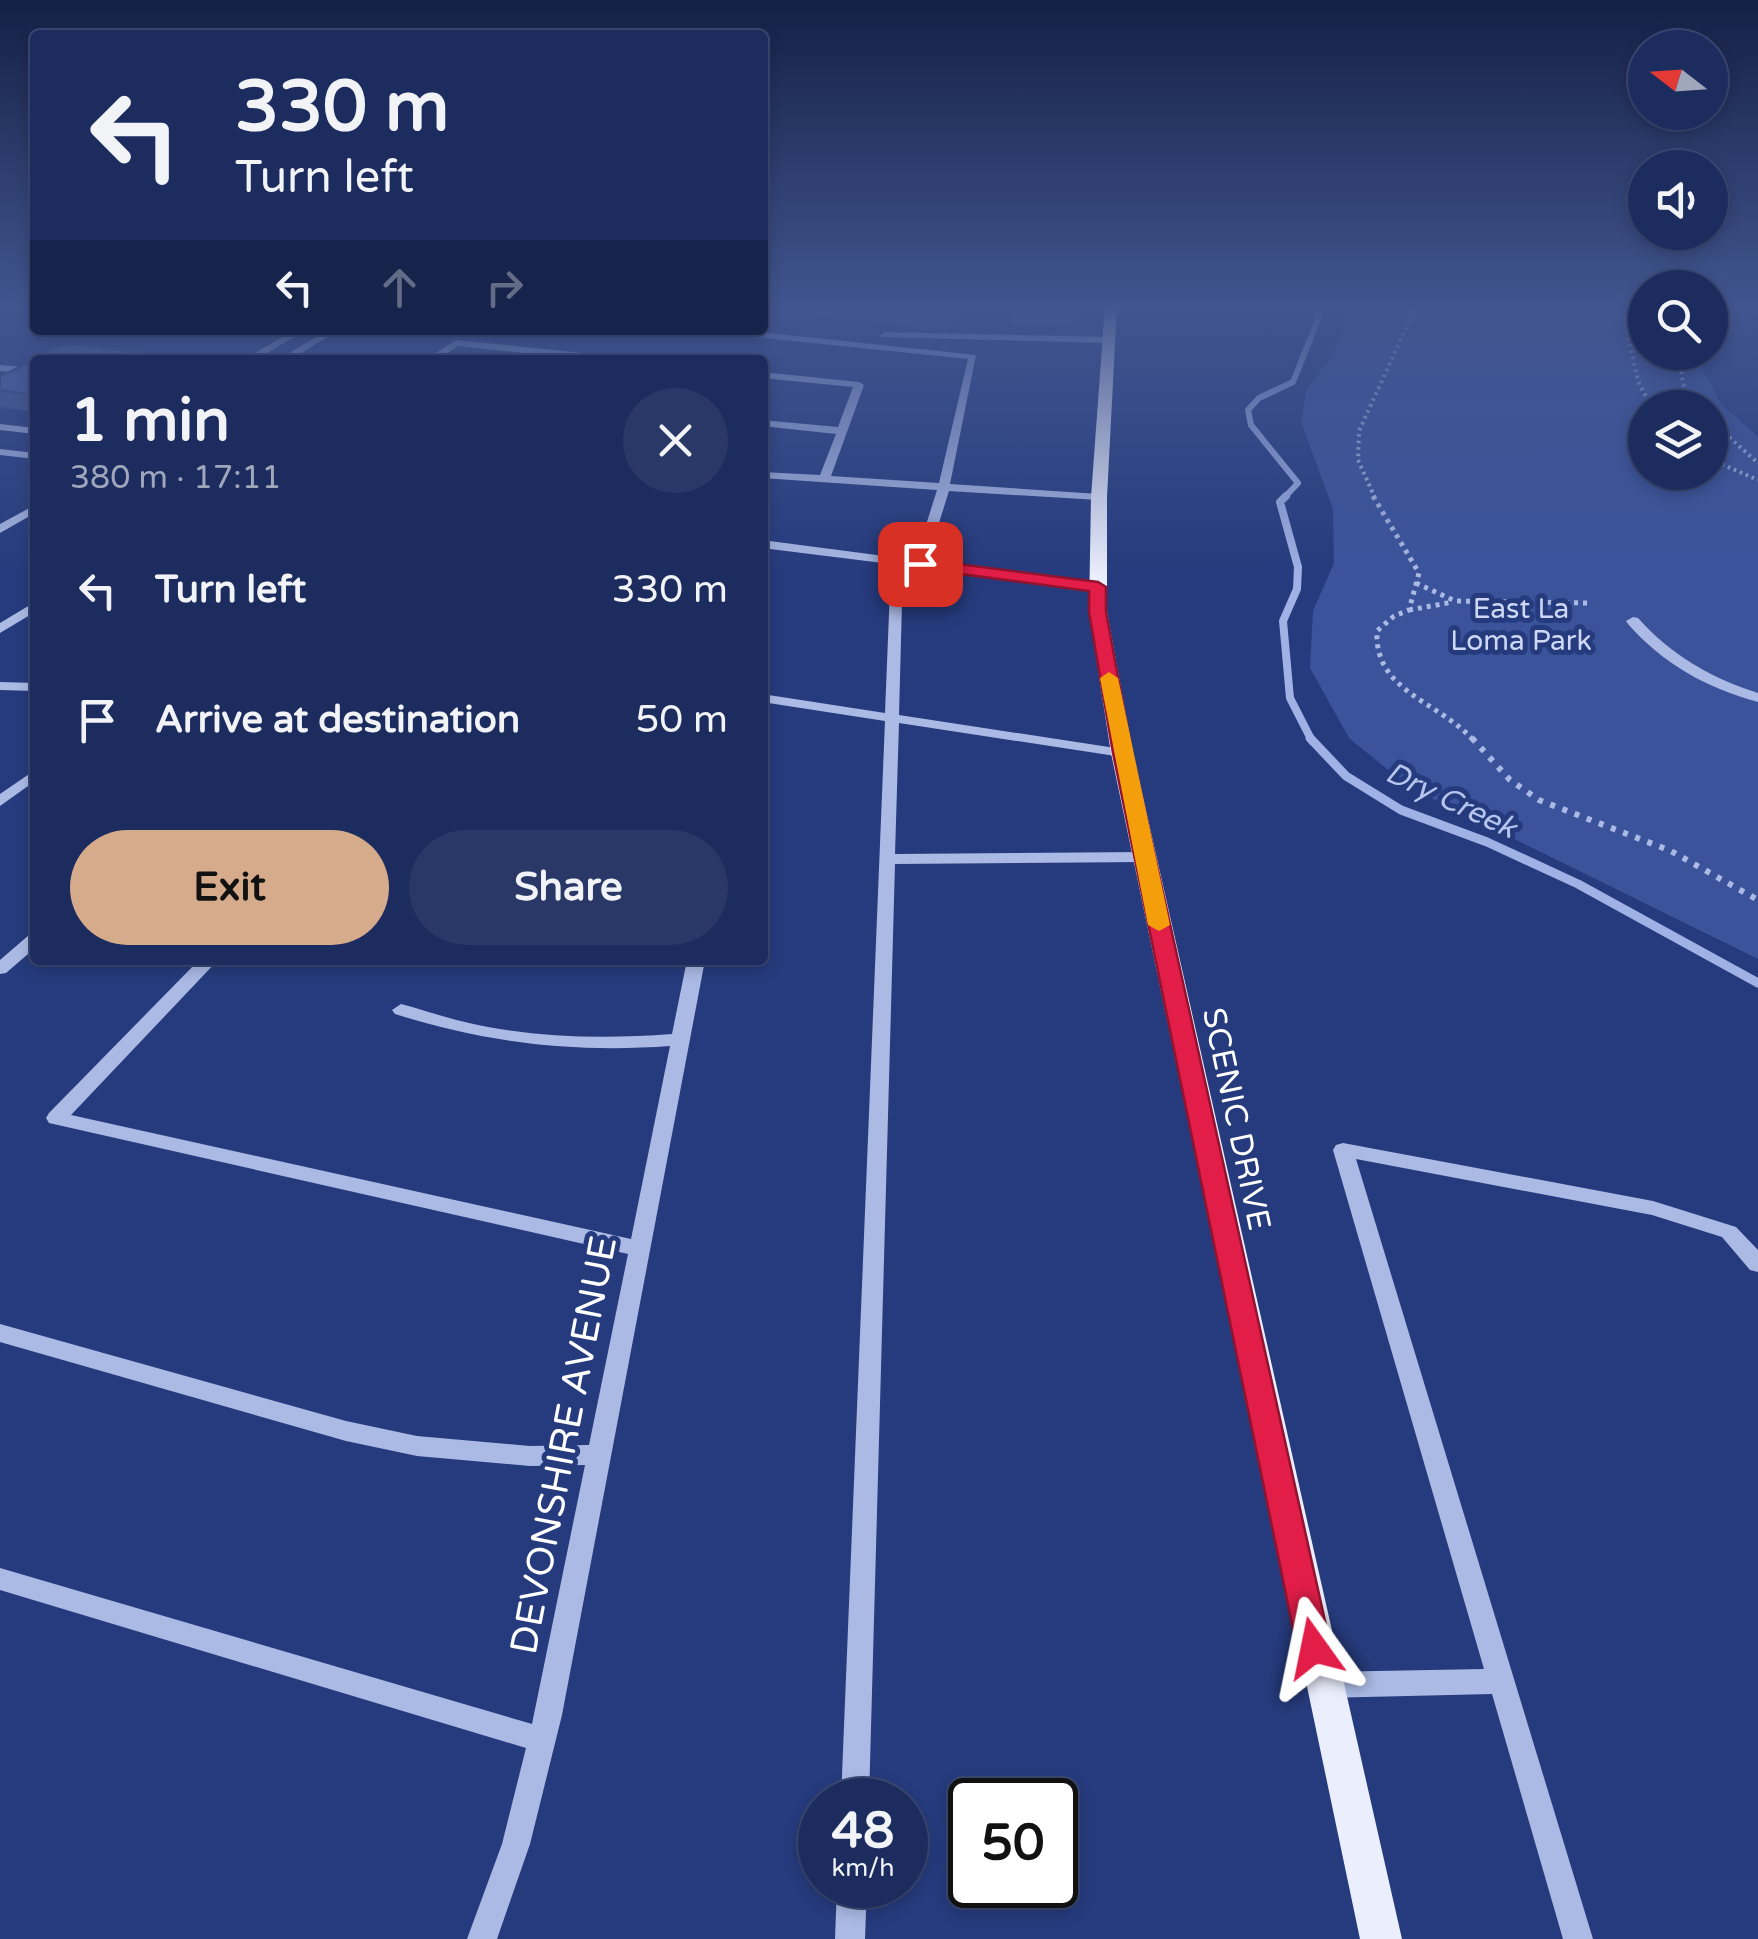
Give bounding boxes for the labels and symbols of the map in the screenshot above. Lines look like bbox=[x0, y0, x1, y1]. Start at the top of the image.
north arrow bbox=[1628, 30, 1728, 130]
pin bbox=[878, 522, 963, 607]
park label: East La Loma Park bbox=[1450, 592, 1592, 658]
water label: Dry Creek bbox=[1380, 754, 1524, 848]
street label: SCENIC DRIVE bbox=[1194, 1005, 1278, 1234]
street label: DEVONSHIRE AVENUE bbox=[501, 1232, 627, 1658]
position arrow bbox=[1262, 1596, 1366, 1700]
speed limit sign: 50 bbox=[948, 1778, 1078, 1908]

